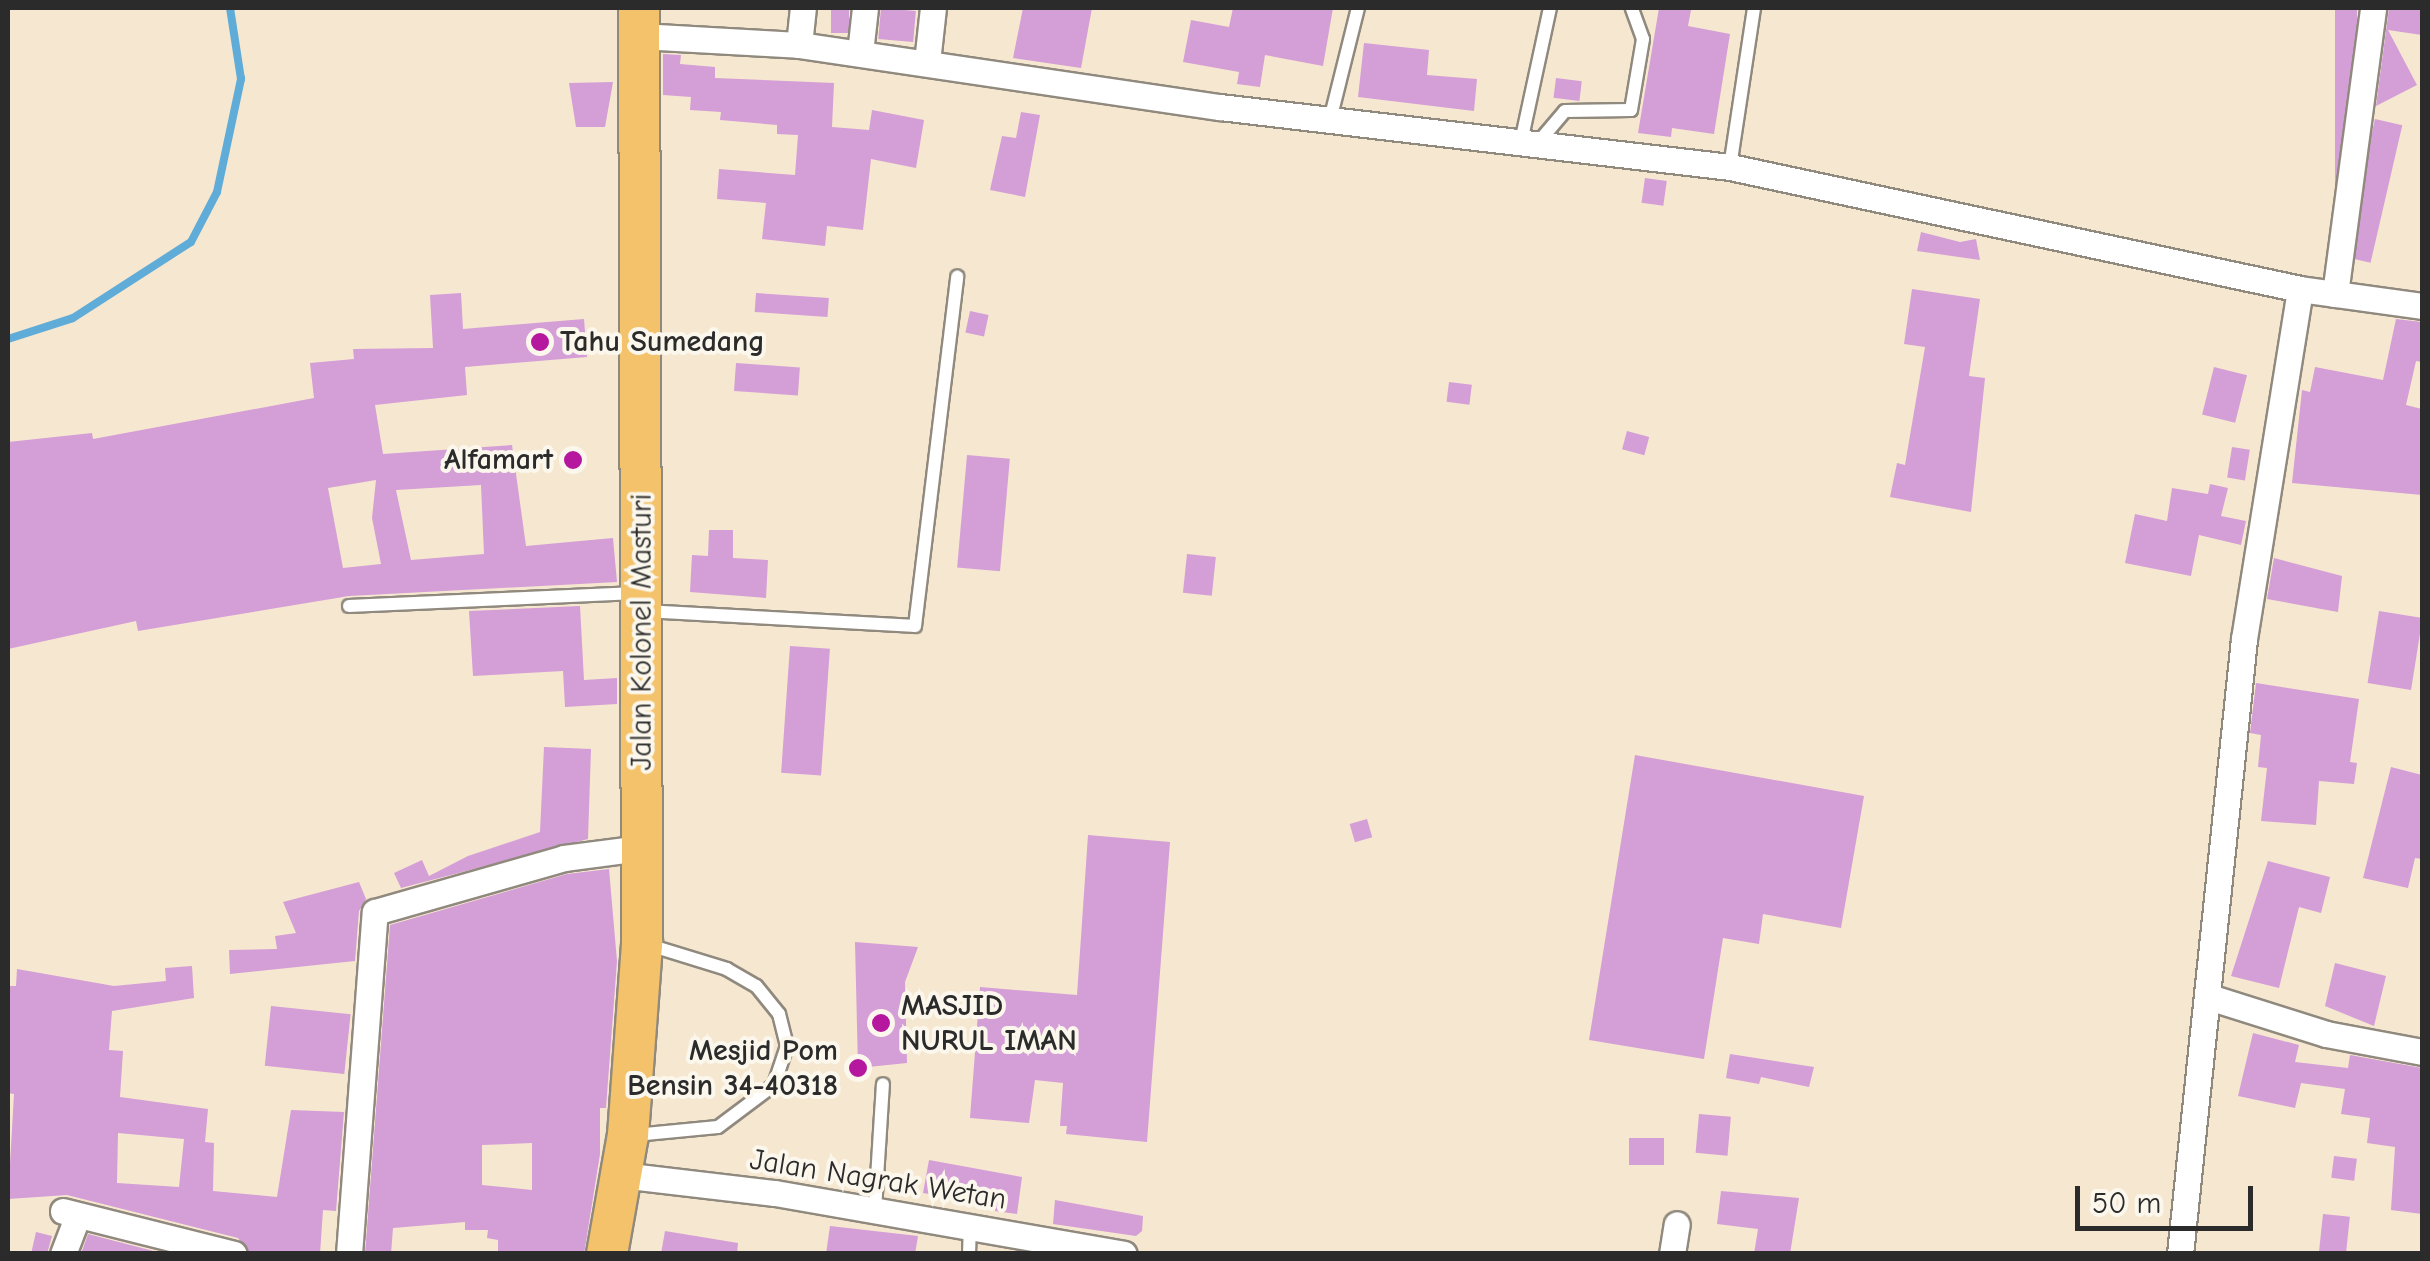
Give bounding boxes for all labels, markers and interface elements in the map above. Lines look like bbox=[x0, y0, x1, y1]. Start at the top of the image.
place label: Tahu Sumedang bbox=[560, 324, 765, 360]
marker: Tahu Sumedang bbox=[529, 331, 551, 353]
place label: Alfamart bbox=[444, 442, 553, 478]
marker: Alfamart bbox=[562, 449, 584, 471]
street label: Jalan Kolonel Masturi bbox=[624, 494, 660, 770]
place label: MASJID NURUL IMAN bbox=[901, 988, 1077, 1058]
marker: MASJID NURUL IMAN bbox=[870, 1012, 892, 1034]
place label: Mesjid Pom Bensin 34-40318 bbox=[627, 1033, 838, 1104]
marker: Mesjid Pom Bensin 34-40318 bbox=[847, 1057, 869, 1079]
street label: Jalan Nagrak Wetan bbox=[747, 1142, 1009, 1218]
scale bar bbox=[2080, 1166, 2258, 1228]
text: 50 m bbox=[2092, 1186, 2161, 1221]

